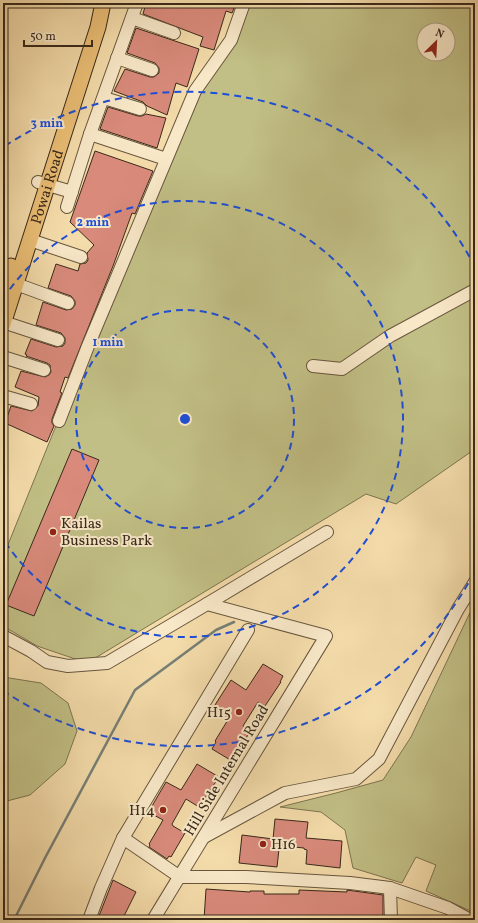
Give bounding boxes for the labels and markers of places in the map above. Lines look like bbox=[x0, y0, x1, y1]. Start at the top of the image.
centre of rings bbox=[178, 412, 192, 426]
place label: Kailas Business Park bbox=[61, 514, 152, 552]
marker: Kailas Business Park bbox=[48, 527, 58, 537]
place label: H15 bbox=[207, 703, 231, 724]
marker: H15 bbox=[234, 707, 244, 717]
place label: H14 bbox=[129, 801, 155, 822]
marker: H14 bbox=[158, 805, 168, 815]
place label: H16 bbox=[271, 835, 296, 856]
marker: H16 bbox=[258, 839, 268, 849]

